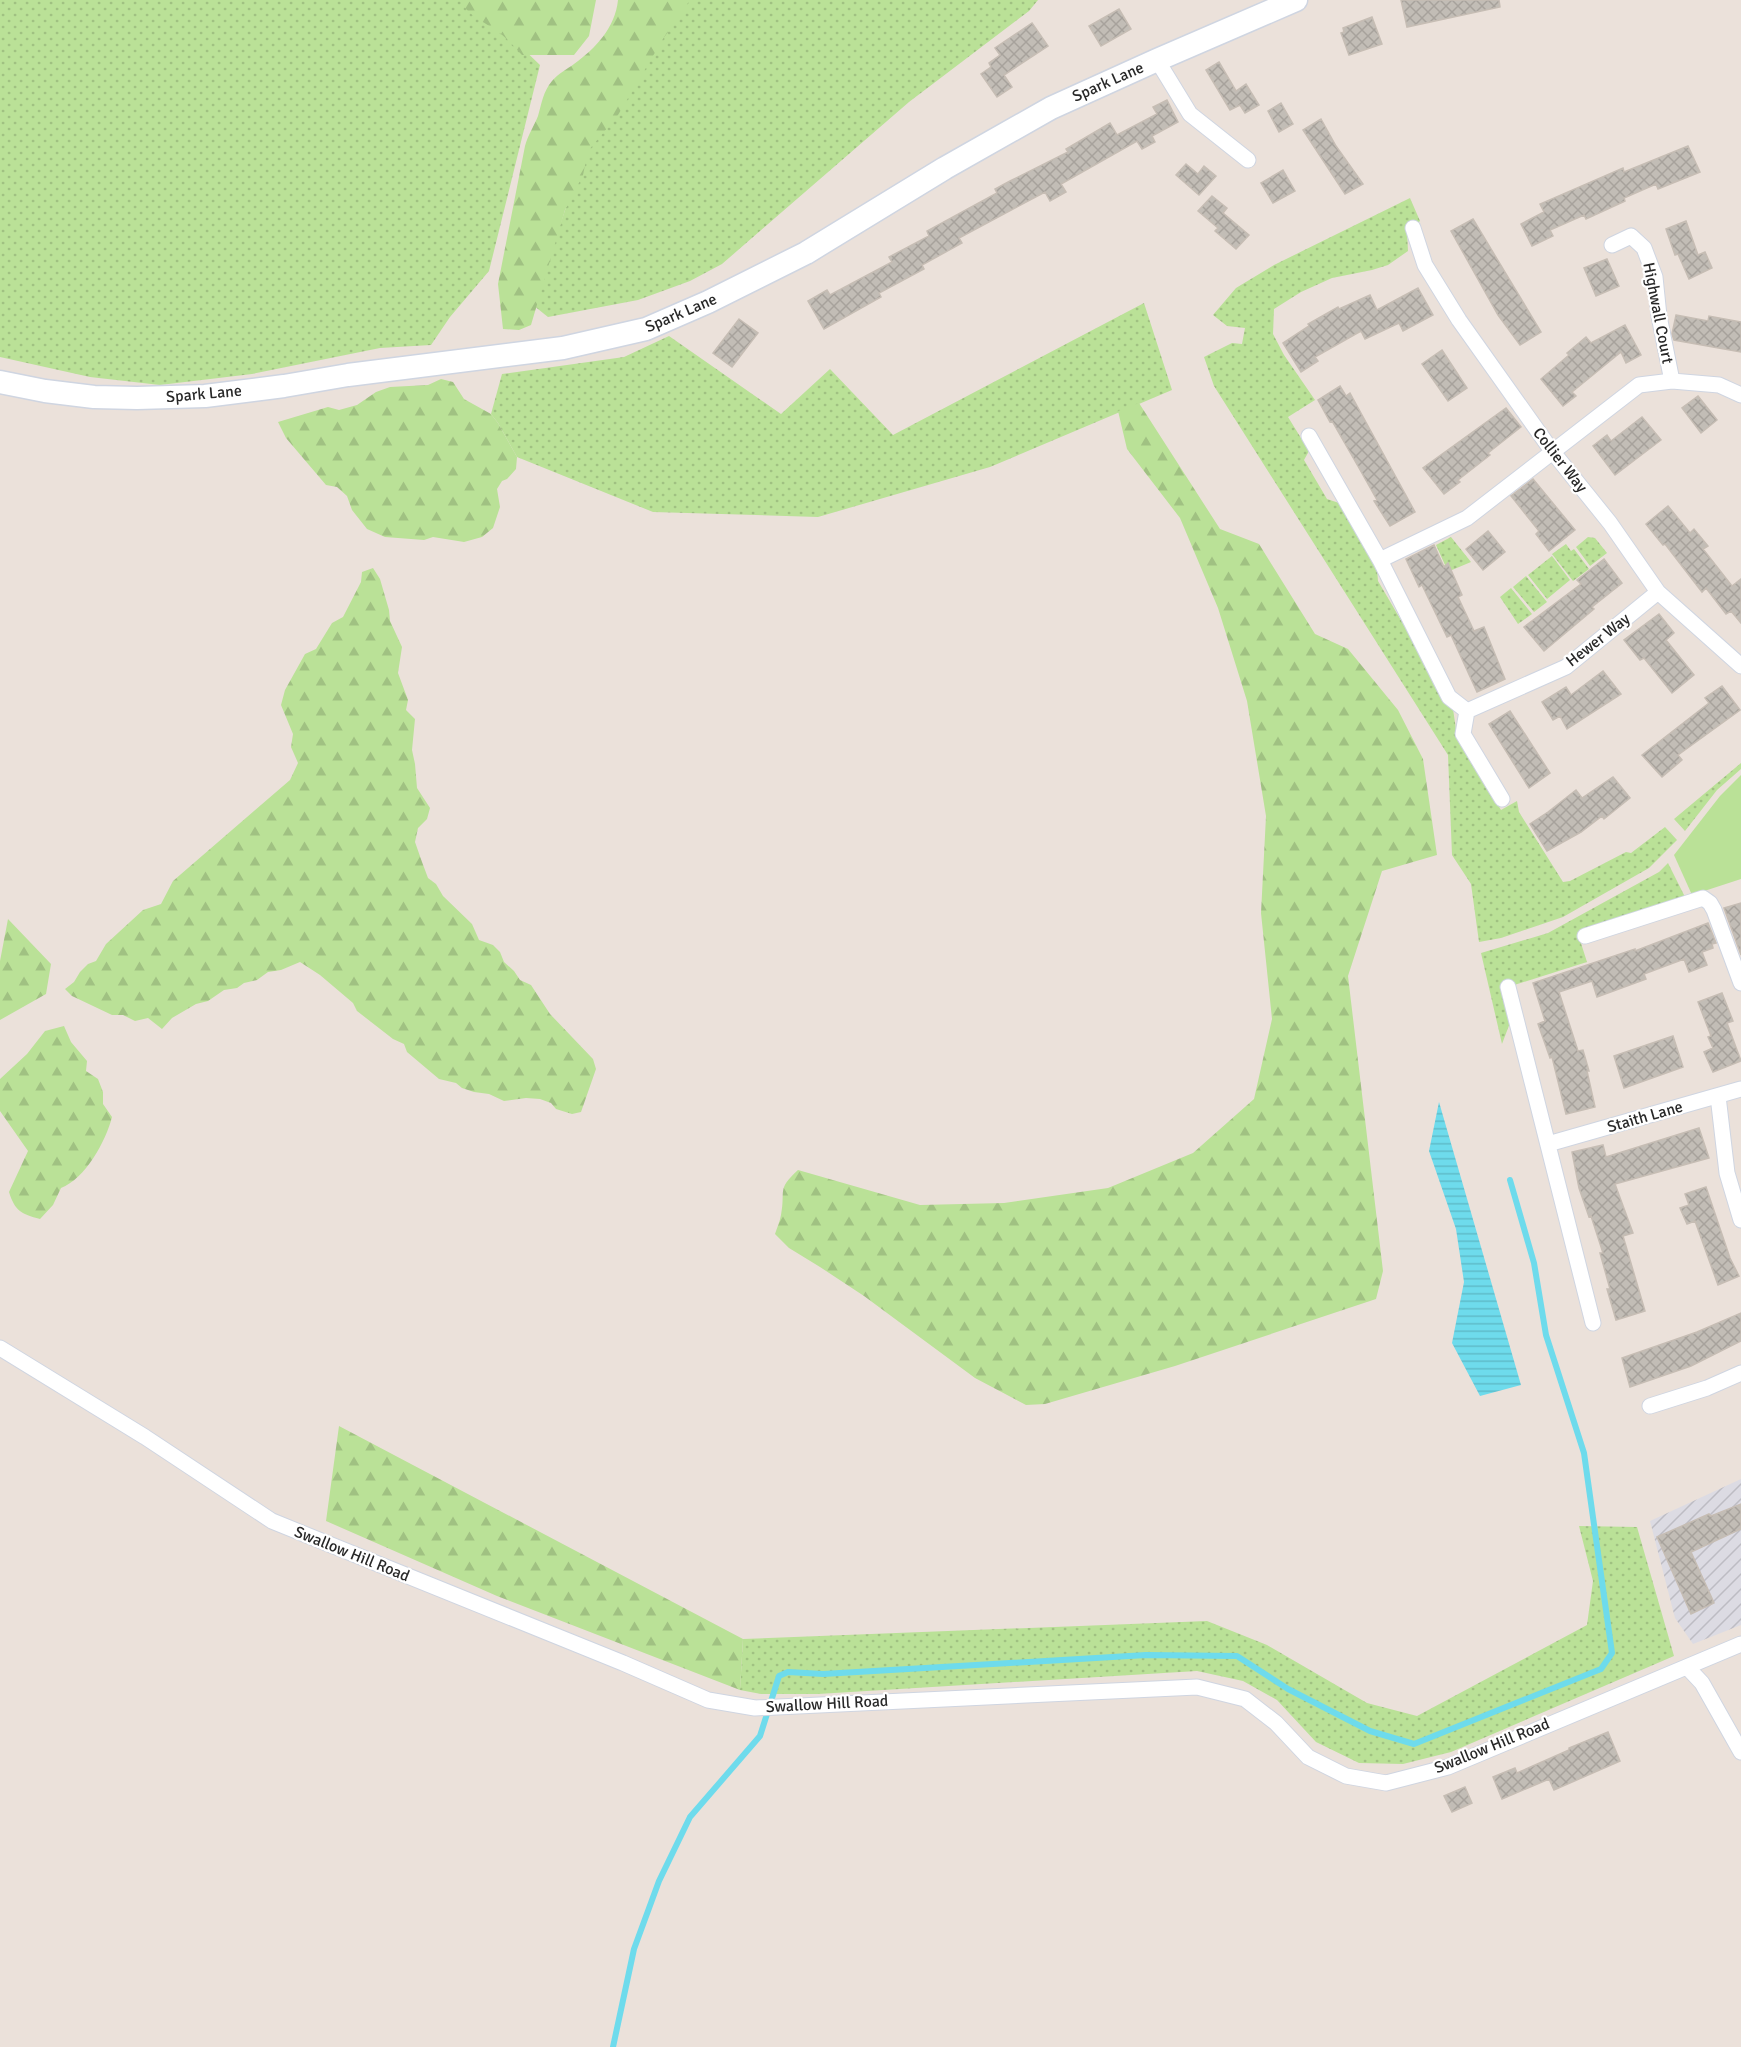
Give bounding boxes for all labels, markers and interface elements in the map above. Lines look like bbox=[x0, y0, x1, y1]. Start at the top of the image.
street label: Spark Lane bbox=[1069, 57, 1147, 107]
street label: Highwall Court bbox=[1638, 261, 1678, 366]
street label: Spark Lane bbox=[642, 289, 720, 337]
street label: Spark Lane bbox=[165, 381, 243, 407]
street label: Collier Way bbox=[1528, 423, 1592, 497]
street label: Hewer Way bbox=[1562, 608, 1634, 671]
street label: Staith Lane bbox=[1605, 1097, 1685, 1137]
street label: Swallow Hill Road bbox=[291, 1522, 413, 1586]
street label: Swallow Hill Road bbox=[765, 1691, 889, 1717]
street label: Swallow Hill Road bbox=[1431, 1714, 1553, 1778]

